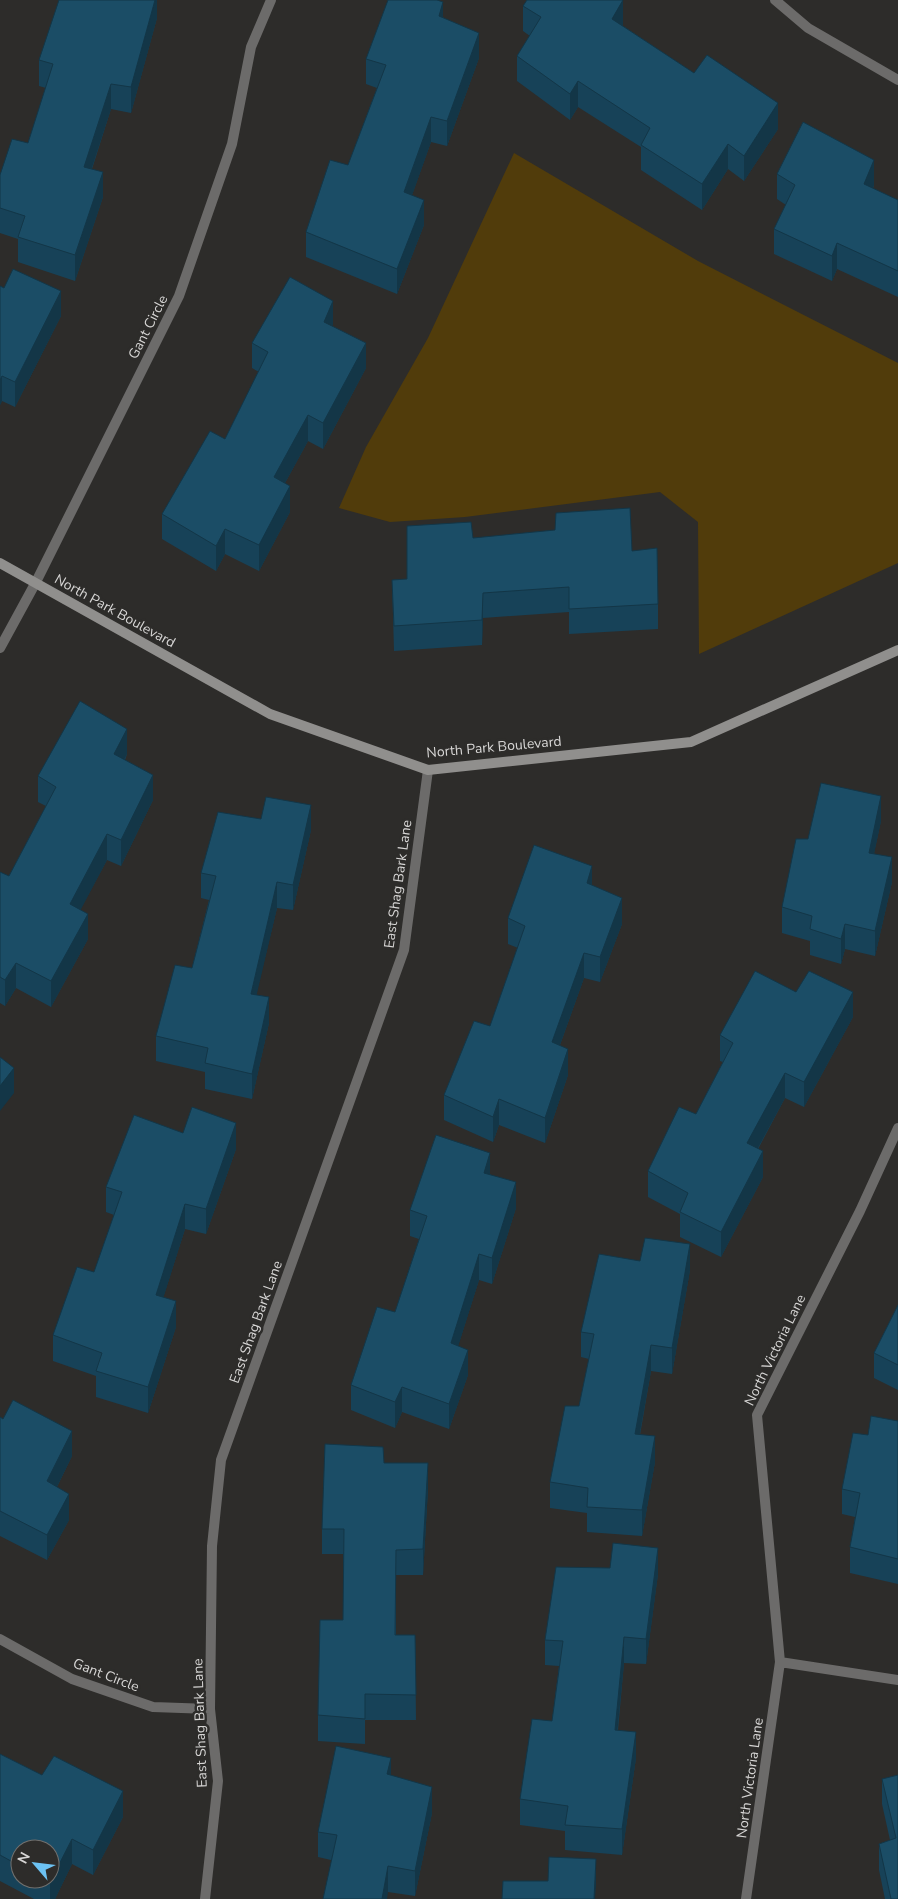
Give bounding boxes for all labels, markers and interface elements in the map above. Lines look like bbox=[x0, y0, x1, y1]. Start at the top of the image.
street label: Gant Circle bbox=[124, 292, 172, 362]
street label: North Park Boulevard bbox=[51, 570, 179, 652]
street label: North Park Boulevard bbox=[426, 732, 562, 762]
street label: East Shag Bark Lane bbox=[380, 819, 416, 949]
street label: East Shag Bark Lane bbox=[225, 1258, 287, 1386]
street label: North Victoria Lane bbox=[740, 1291, 810, 1409]
street label: Gant Circle bbox=[70, 1654, 142, 1696]
street label: East Shag Bark Lane bbox=[188, 1658, 212, 1788]
street label: North Victoria Lane bbox=[732, 1716, 768, 1840]
north arrow bbox=[10, 1839, 60, 1889]
text: N bbox=[13, 1849, 35, 1867]

